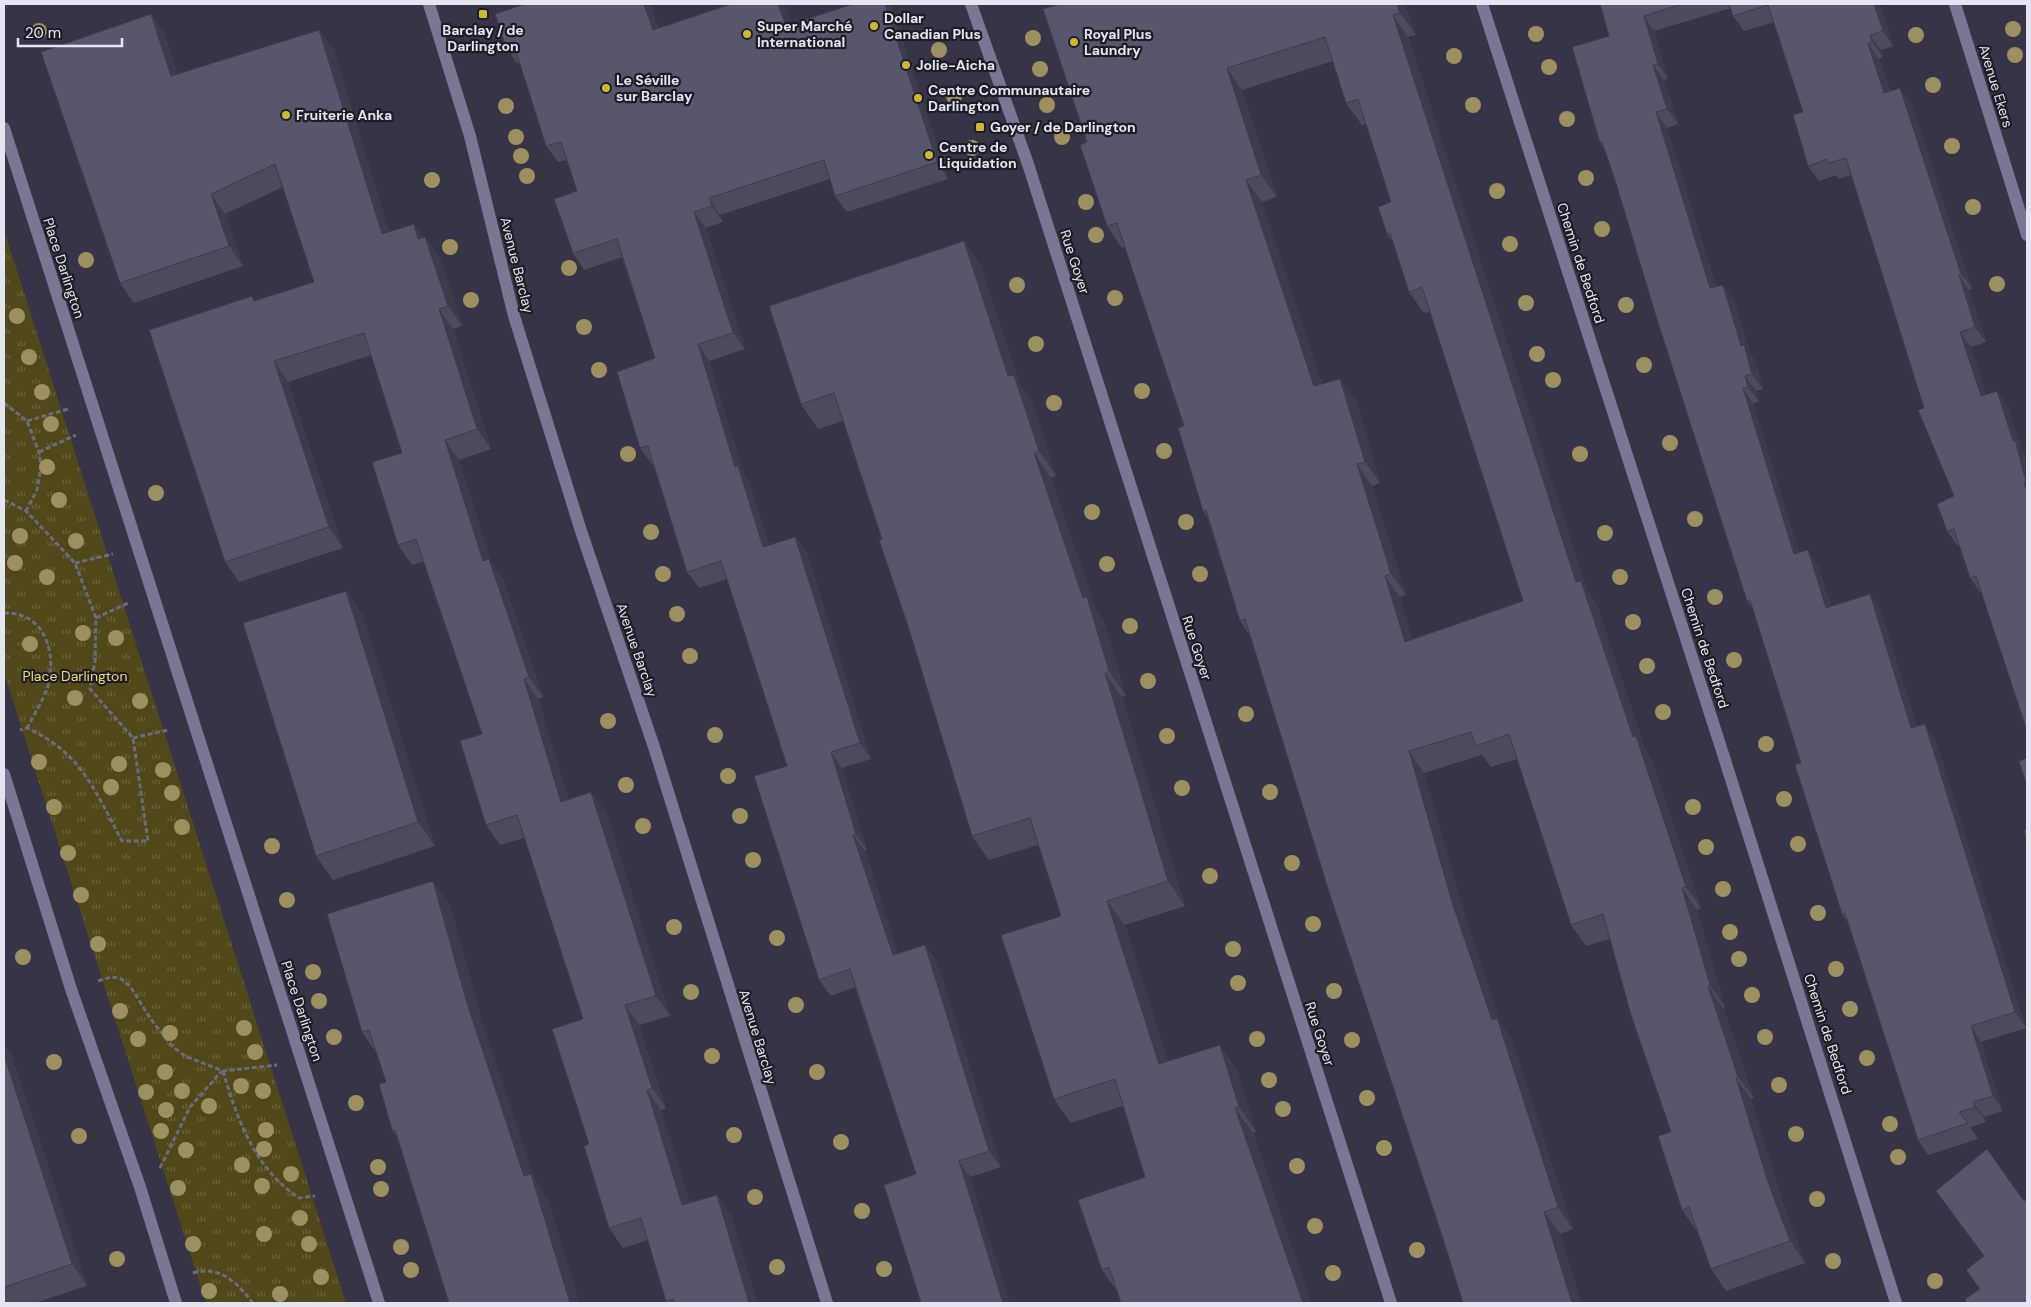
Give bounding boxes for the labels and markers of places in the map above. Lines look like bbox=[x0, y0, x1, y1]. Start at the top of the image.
marker: Barclay / de Darlington bbox=[477, 8, 489, 20]
place label: Dollar Canadian Plus bbox=[884, 9, 981, 43]
place label: Super Marché International bbox=[757, 17, 853, 51]
marker: Dollar Canadian Plus bbox=[868, 20, 880, 32]
place label: Barclay / de Darlington bbox=[442, 21, 524, 55]
place label: Royal Plus Laundry bbox=[1084, 25, 1152, 59]
marker: Super Marché International bbox=[741, 28, 753, 40]
marker: Royal Plus Laundry bbox=[1068, 36, 1080, 48]
place label: Jolie-Aicha bbox=[916, 56, 995, 74]
marker: Jolie-Aicha bbox=[900, 59, 912, 71]
place label: Le Séville sur Barclay bbox=[616, 71, 693, 105]
place label: Centre Communautaire Darlington bbox=[928, 81, 1090, 115]
marker: Le Séville sur Barclay bbox=[600, 82, 612, 94]
marker: Centre Communautaire Darlington bbox=[912, 92, 924, 104]
place label: Fruiterie Anka bbox=[296, 106, 392, 124]
marker: Fruiterie Anka bbox=[280, 109, 292, 121]
place label: Goyer / de Darlington bbox=[990, 118, 1136, 136]
marker: Goyer / de Darlington bbox=[974, 121, 986, 133]
place label: Centre de Liquidation bbox=[939, 138, 1017, 172]
marker: Centre de Liquidation bbox=[923, 149, 935, 161]

